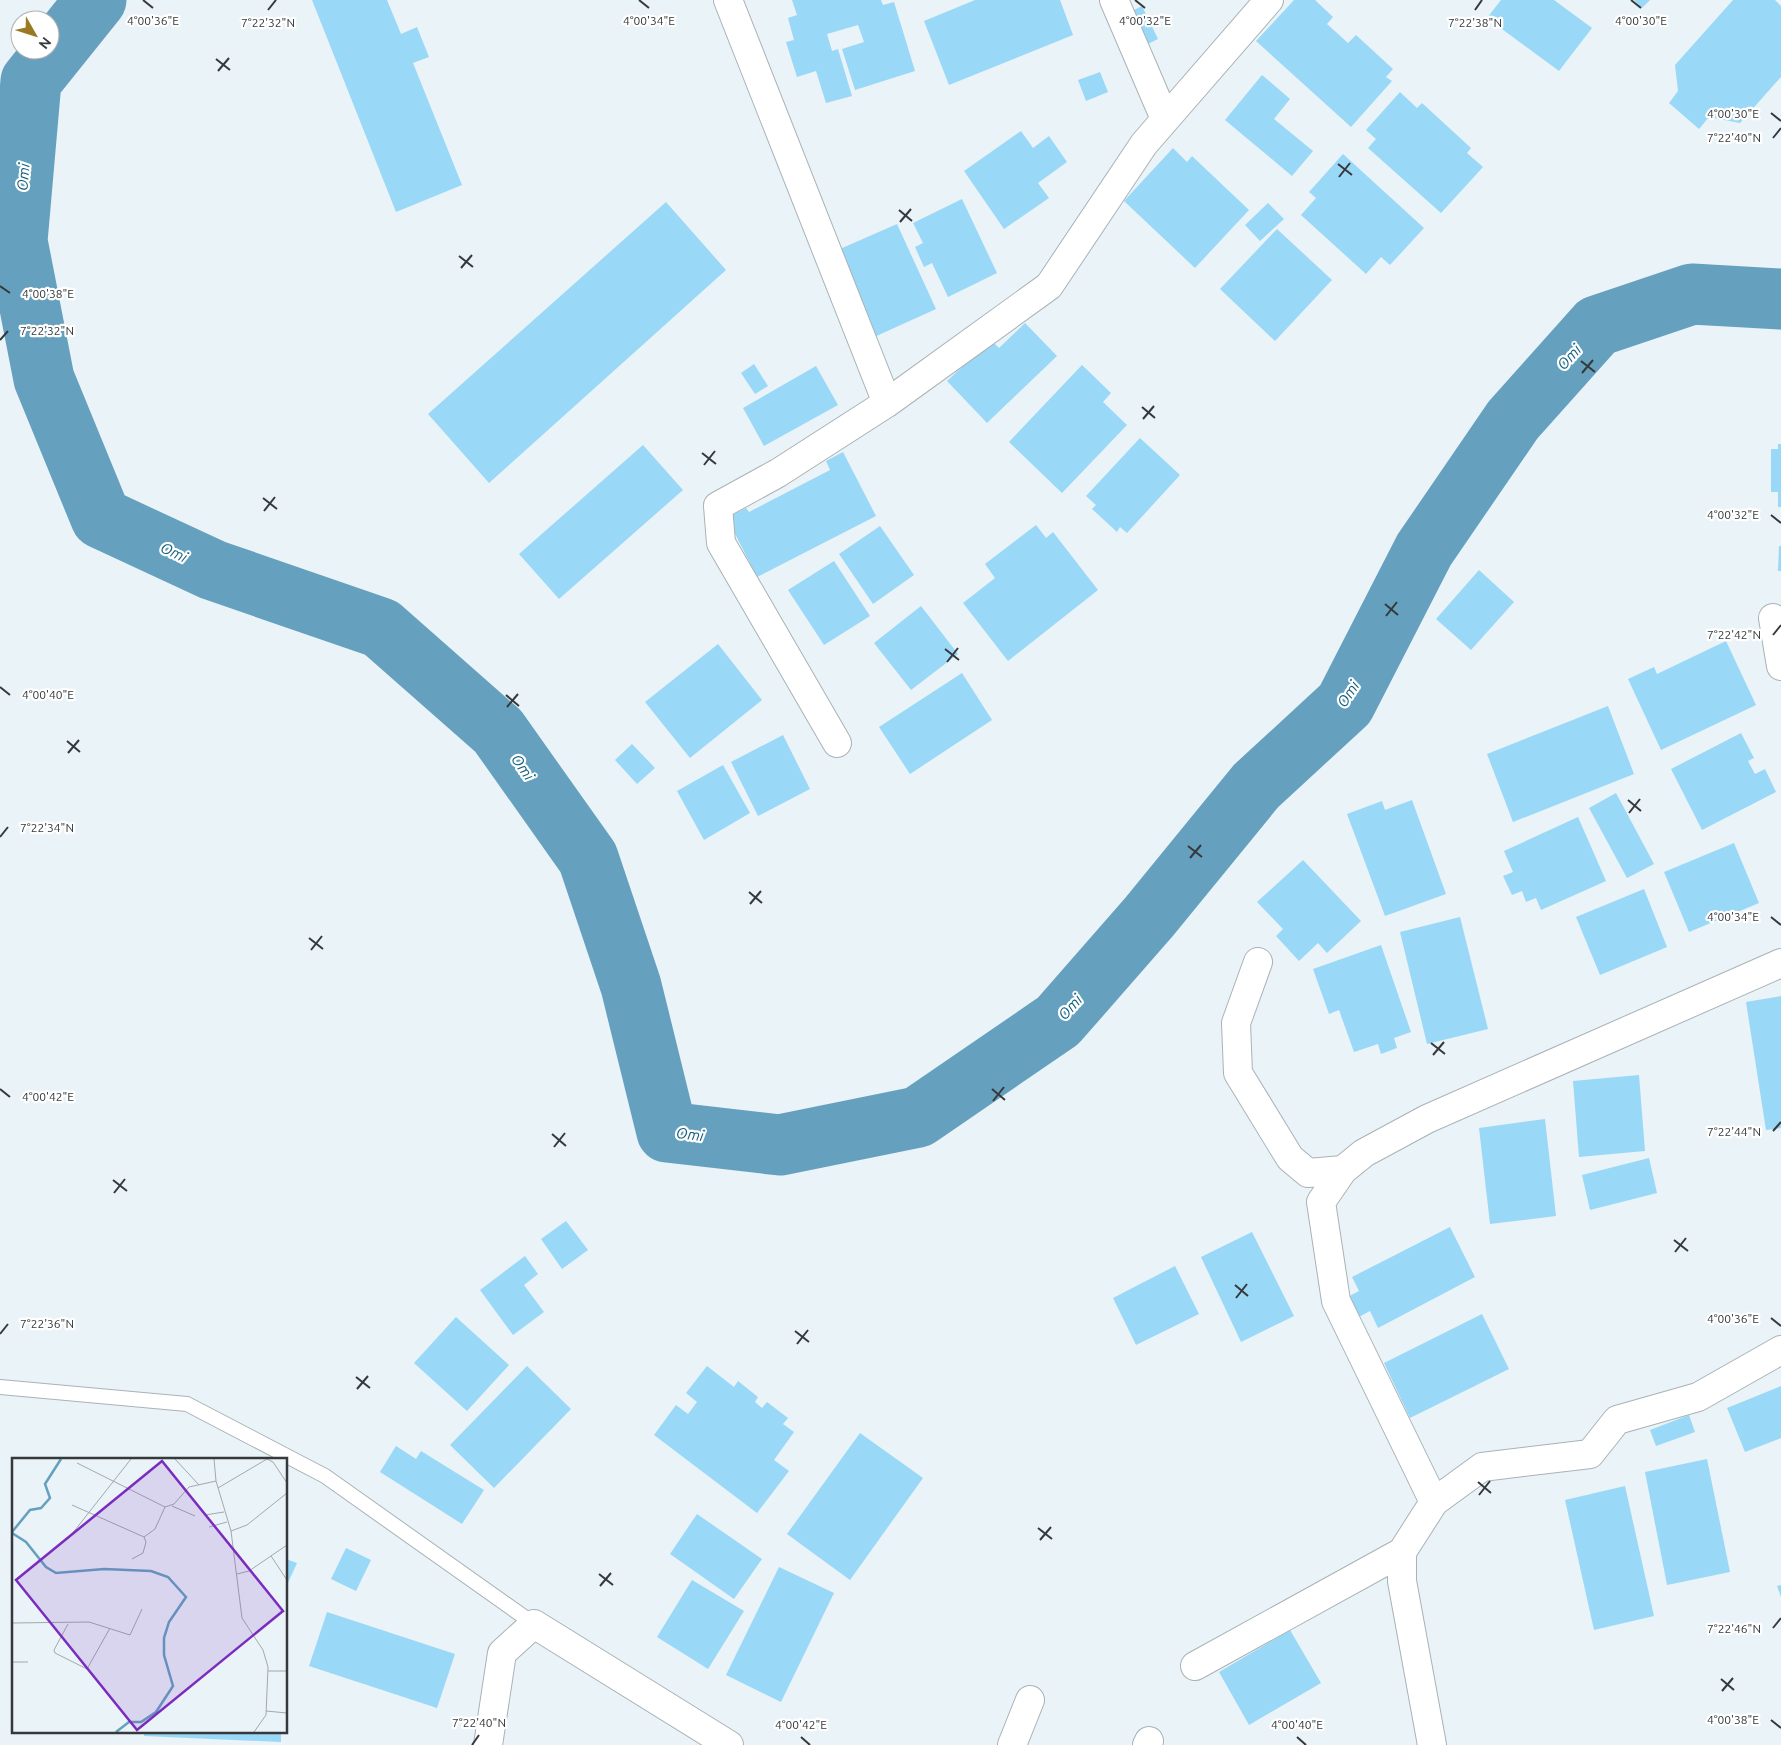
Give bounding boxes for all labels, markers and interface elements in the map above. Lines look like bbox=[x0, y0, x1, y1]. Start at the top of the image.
north arrow bbox=[10, 10, 60, 60]
text: 4°00'36"E bbox=[127, 14, 179, 27]
text: 4°00'34"E bbox=[623, 14, 675, 27]
text: 4°00'32"E bbox=[1119, 14, 1171, 27]
text: 4°00'30"E bbox=[1615, 14, 1667, 27]
text: 7°22'32"N bbox=[241, 16, 295, 29]
text: 7°22'38"N bbox=[1448, 16, 1502, 29]
text: N bbox=[36, 34, 55, 52]
text: 4°00'30"E bbox=[1707, 107, 1759, 120]
text: 7°22'40"N bbox=[1707, 131, 1761, 144]
water label: Omi bbox=[13, 161, 33, 192]
text: 4°00'38"E bbox=[22, 287, 74, 300]
text: 7°22'32"N bbox=[20, 324, 74, 337]
water label: Omi bbox=[1553, 340, 1585, 373]
text: 4°00'32"E bbox=[1707, 508, 1759, 521]
water label: Omi bbox=[158, 538, 191, 566]
text: 7°22'42"N bbox=[1707, 628, 1761, 641]
water label: Omi bbox=[1333, 677, 1363, 710]
text: 4°00'40"E bbox=[22, 688, 74, 701]
water label: Omi bbox=[508, 751, 539, 784]
text: 7°22'34"N bbox=[20, 821, 74, 834]
text: 4°00'34"E bbox=[1707, 910, 1759, 923]
water label: Omi bbox=[1054, 990, 1086, 1023]
text: 4°00'42"E bbox=[22, 1090, 74, 1103]
water label: Omi bbox=[675, 1124, 706, 1144]
text: 7°22'44"N bbox=[1707, 1125, 1761, 1138]
text: 4°00'36"E bbox=[1707, 1312, 1759, 1325]
text: 7°22'36"N bbox=[20, 1317, 74, 1330]
inset map bbox=[12, 1458, 288, 1732]
text: 7°22'46"N bbox=[1707, 1622, 1761, 1635]
text: 4°00'38"E bbox=[1707, 1713, 1759, 1726]
text: 7°22'40"N bbox=[452, 1716, 506, 1729]
text: 4°00'42"E bbox=[775, 1718, 827, 1731]
text: 4°00'40"E bbox=[1271, 1718, 1323, 1731]

